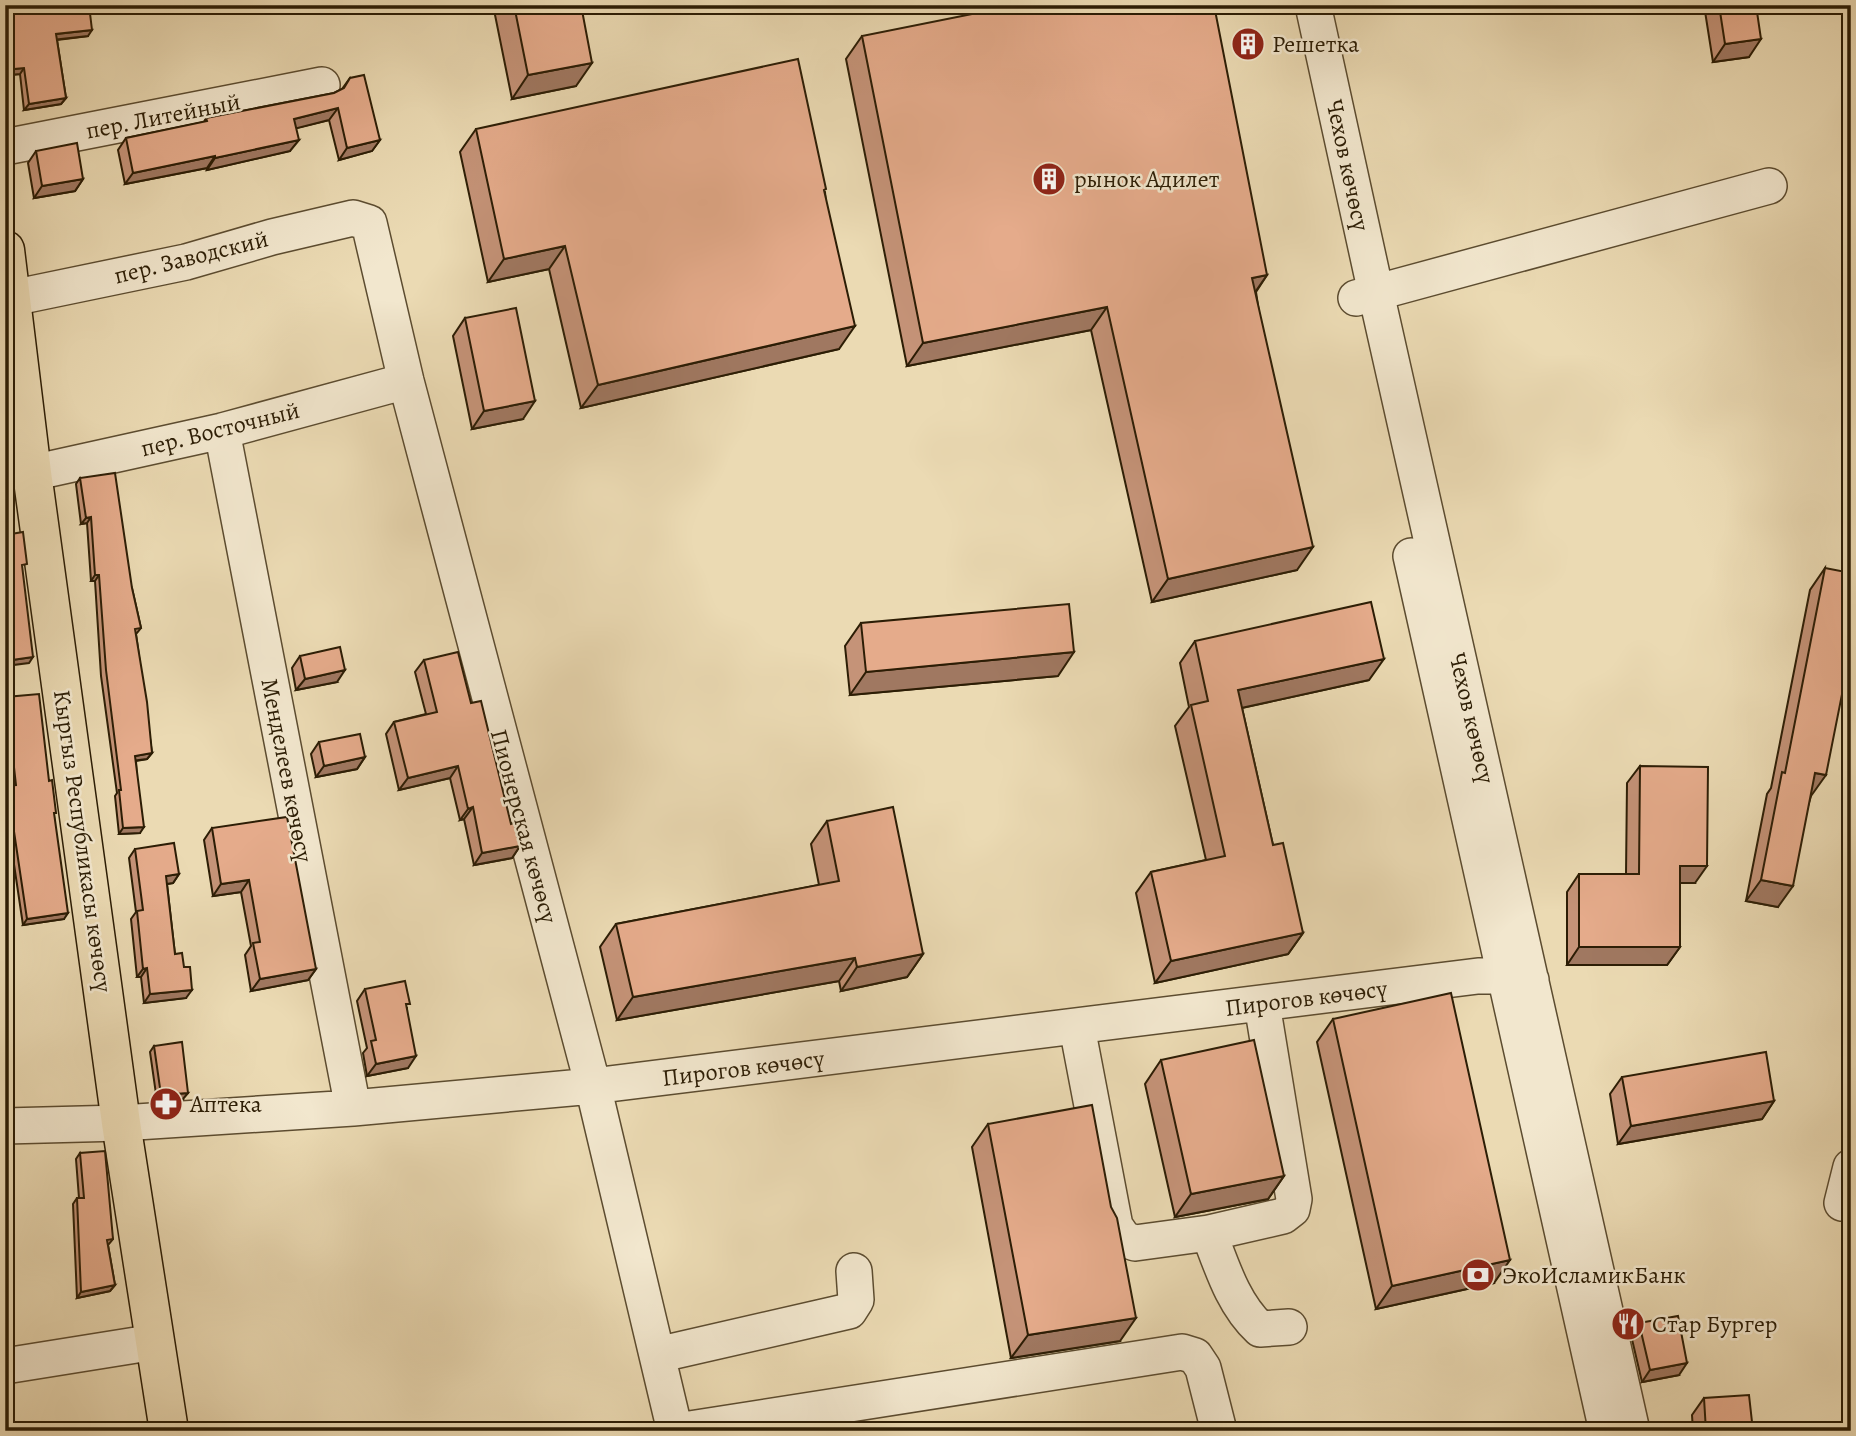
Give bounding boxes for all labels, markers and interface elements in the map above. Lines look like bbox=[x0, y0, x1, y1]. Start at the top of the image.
building icon: Решетка bbox=[1229, 25, 1267, 63]
place label: Решетка bbox=[1272, 28, 1359, 60]
street label: пер. Литейный bbox=[83, 85, 243, 147]
street label: Чехов көчөсү bbox=[1319, 97, 1378, 234]
building icon: рынок Адилет bbox=[1030, 160, 1068, 198]
place label: рынок Адилет bbox=[1074, 163, 1220, 195]
street label: пер. Заводский bbox=[111, 222, 271, 292]
street label: пер. Восточный bbox=[137, 394, 303, 464]
street label: Чехов көчөсү bbox=[1441, 650, 1503, 787]
street label: Менделеев көчөсү bbox=[253, 675, 321, 865]
street label: Кыргыз Республикасы көчөсү bbox=[46, 688, 120, 994]
street label: Пионерская көчөсү bbox=[483, 725, 565, 927]
street label: Пирогов көчөсү bbox=[1223, 972, 1389, 1024]
street label: Пирогов көчөсү bbox=[660, 1042, 826, 1094]
pharmacy icon: Аптека bbox=[147, 1085, 185, 1123]
place label: Аптека bbox=[189, 1088, 262, 1120]
bank icon: ЭкоИсламикБанк bbox=[1459, 1256, 1497, 1294]
place label: ЭкоИсламикБанк bbox=[1502, 1259, 1686, 1291]
restaurant icon: Стар Бургер bbox=[1609, 1305, 1647, 1343]
place label: Стар Бургер bbox=[1652, 1308, 1778, 1340]

